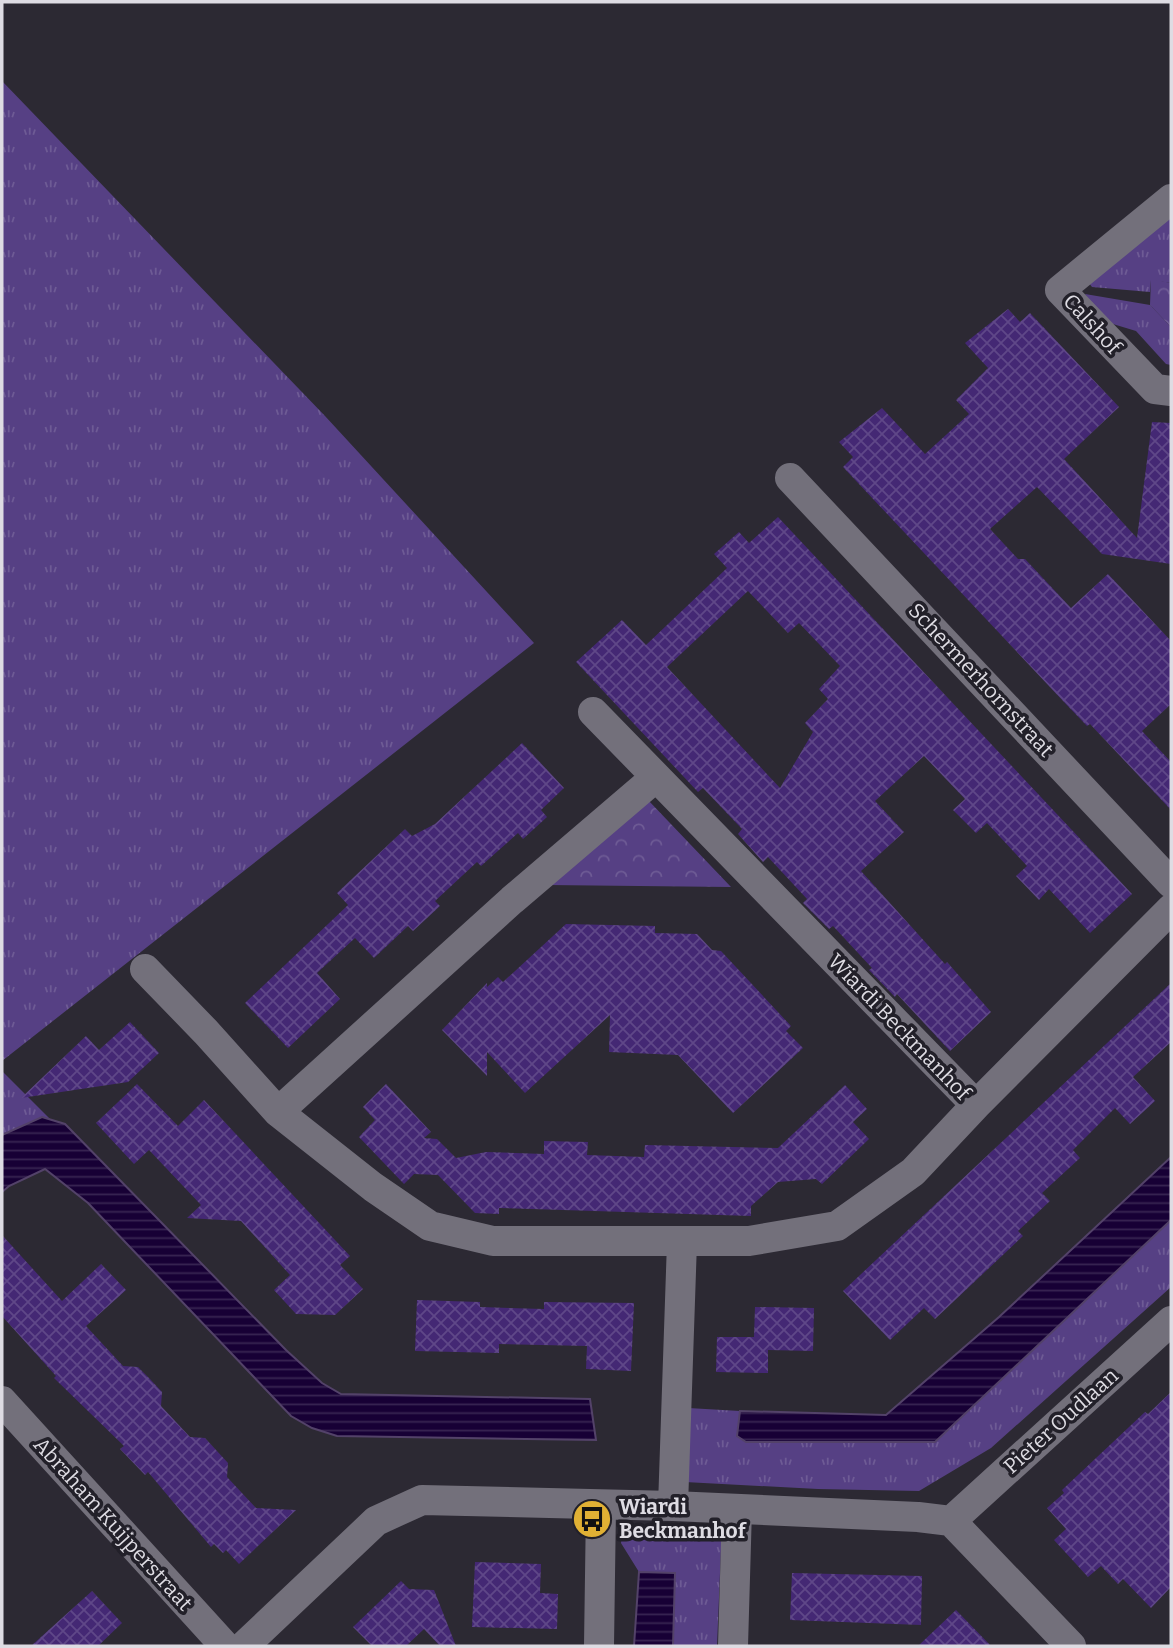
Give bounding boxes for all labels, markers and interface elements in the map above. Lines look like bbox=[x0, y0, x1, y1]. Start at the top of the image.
street label: Calshof bbox=[1058, 288, 1128, 361]
street label: Schermerhornstraat bbox=[903, 598, 1059, 763]
street label: Wiardi Beckmanhof bbox=[822, 948, 977, 1107]
street label: Pieter Oudlaan bbox=[998, 1363, 1124, 1479]
street label: Abraham Kuijperstraat bbox=[28, 1432, 198, 1617]
place label: Wiardi Beckmanhof bbox=[619, 1494, 748, 1544]
bus stop icon: Wiardi Beckmanhof bbox=[571, 1498, 613, 1540]

